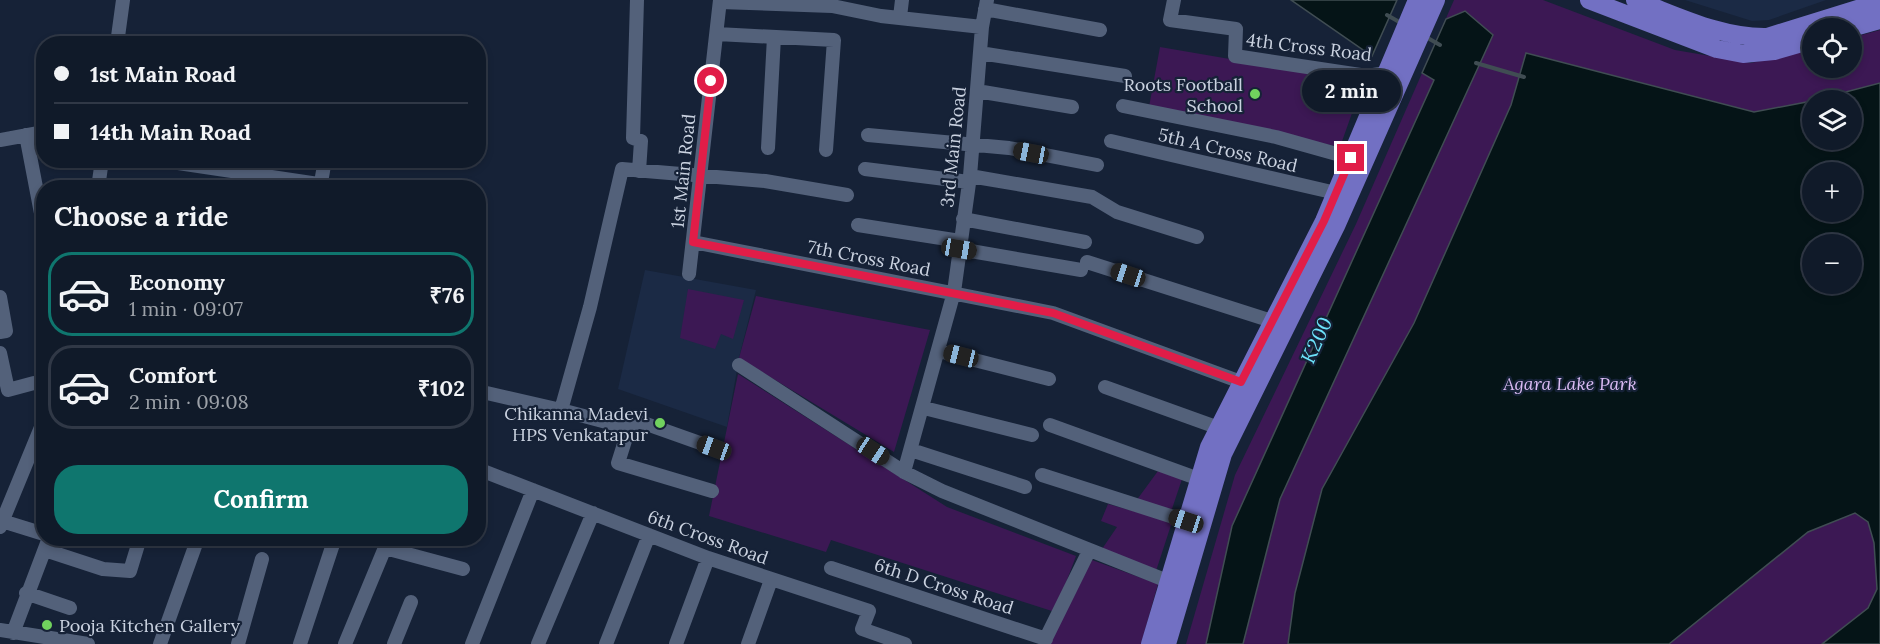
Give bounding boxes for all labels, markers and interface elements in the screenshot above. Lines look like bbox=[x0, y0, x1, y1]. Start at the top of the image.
map controls bbox=[1802, 18, 1862, 294]
button: locate bbox=[1802, 18, 1862, 78]
street label: 4th Cross Road bbox=[1245, 28, 1373, 66]
text: 1st Main Road bbox=[90, 60, 236, 88]
route start bbox=[697, 67, 724, 94]
callout: 2 min bbox=[1302, 71, 1400, 113]
place label: Roots Football School bbox=[1124, 73, 1243, 117]
text: 2 min bbox=[1325, 78, 1378, 103]
street label: 3rd Main Road bbox=[935, 85, 971, 209]
marker: Roots Football School bbox=[1248, 87, 1262, 101]
button: layers bbox=[1802, 90, 1862, 150]
street label: 1st Main Road bbox=[666, 112, 700, 229]
text: 14th Main Road bbox=[90, 118, 251, 146]
street label: 5th A Cross Road bbox=[1156, 123, 1300, 177]
car bbox=[1012, 141, 1050, 165]
route end bbox=[1337, 144, 1364, 171]
button: + bbox=[1802, 162, 1862, 222]
text: Choose a ride bbox=[54, 199, 228, 233]
button: − bbox=[1802, 234, 1862, 294]
street label: 7th Cross Road bbox=[806, 235, 933, 281]
car bbox=[940, 237, 978, 261]
car bbox=[1108, 261, 1148, 289]
icon: car bbox=[57, 267, 111, 321]
text: Economy bbox=[129, 268, 225, 296]
text: ₹76 bbox=[429, 281, 465, 309]
text: 1 min · 09:07 bbox=[129, 296, 243, 321]
water label: K200 bbox=[1295, 313, 1337, 367]
car bbox=[941, 343, 981, 369]
icon: car bbox=[57, 360, 111, 414]
text: Comfort bbox=[129, 361, 217, 389]
park label: Agara Lake Park bbox=[1502, 372, 1637, 395]
text: ₹102 bbox=[418, 374, 465, 402]
text: 2 min · 09:08 bbox=[129, 389, 249, 414]
place label: Chikanna Madevi HPS Venkatapur bbox=[504, 402, 648, 446]
marker: Chikanna Madevi HPS Venkatapur bbox=[653, 416, 667, 430]
car bbox=[694, 433, 734, 463]
car bbox=[853, 434, 893, 468]
button: Confirm bbox=[54, 465, 468, 534]
street label: 6th Cross Road bbox=[644, 505, 772, 570]
car bbox=[1166, 507, 1206, 535]
street label: 6th D Cross Road bbox=[872, 553, 1017, 619]
place label: Pooja Kitchen Gallery bbox=[59, 614, 241, 637]
marker: Pooja Kitchen Gallery bbox=[40, 618, 54, 632]

